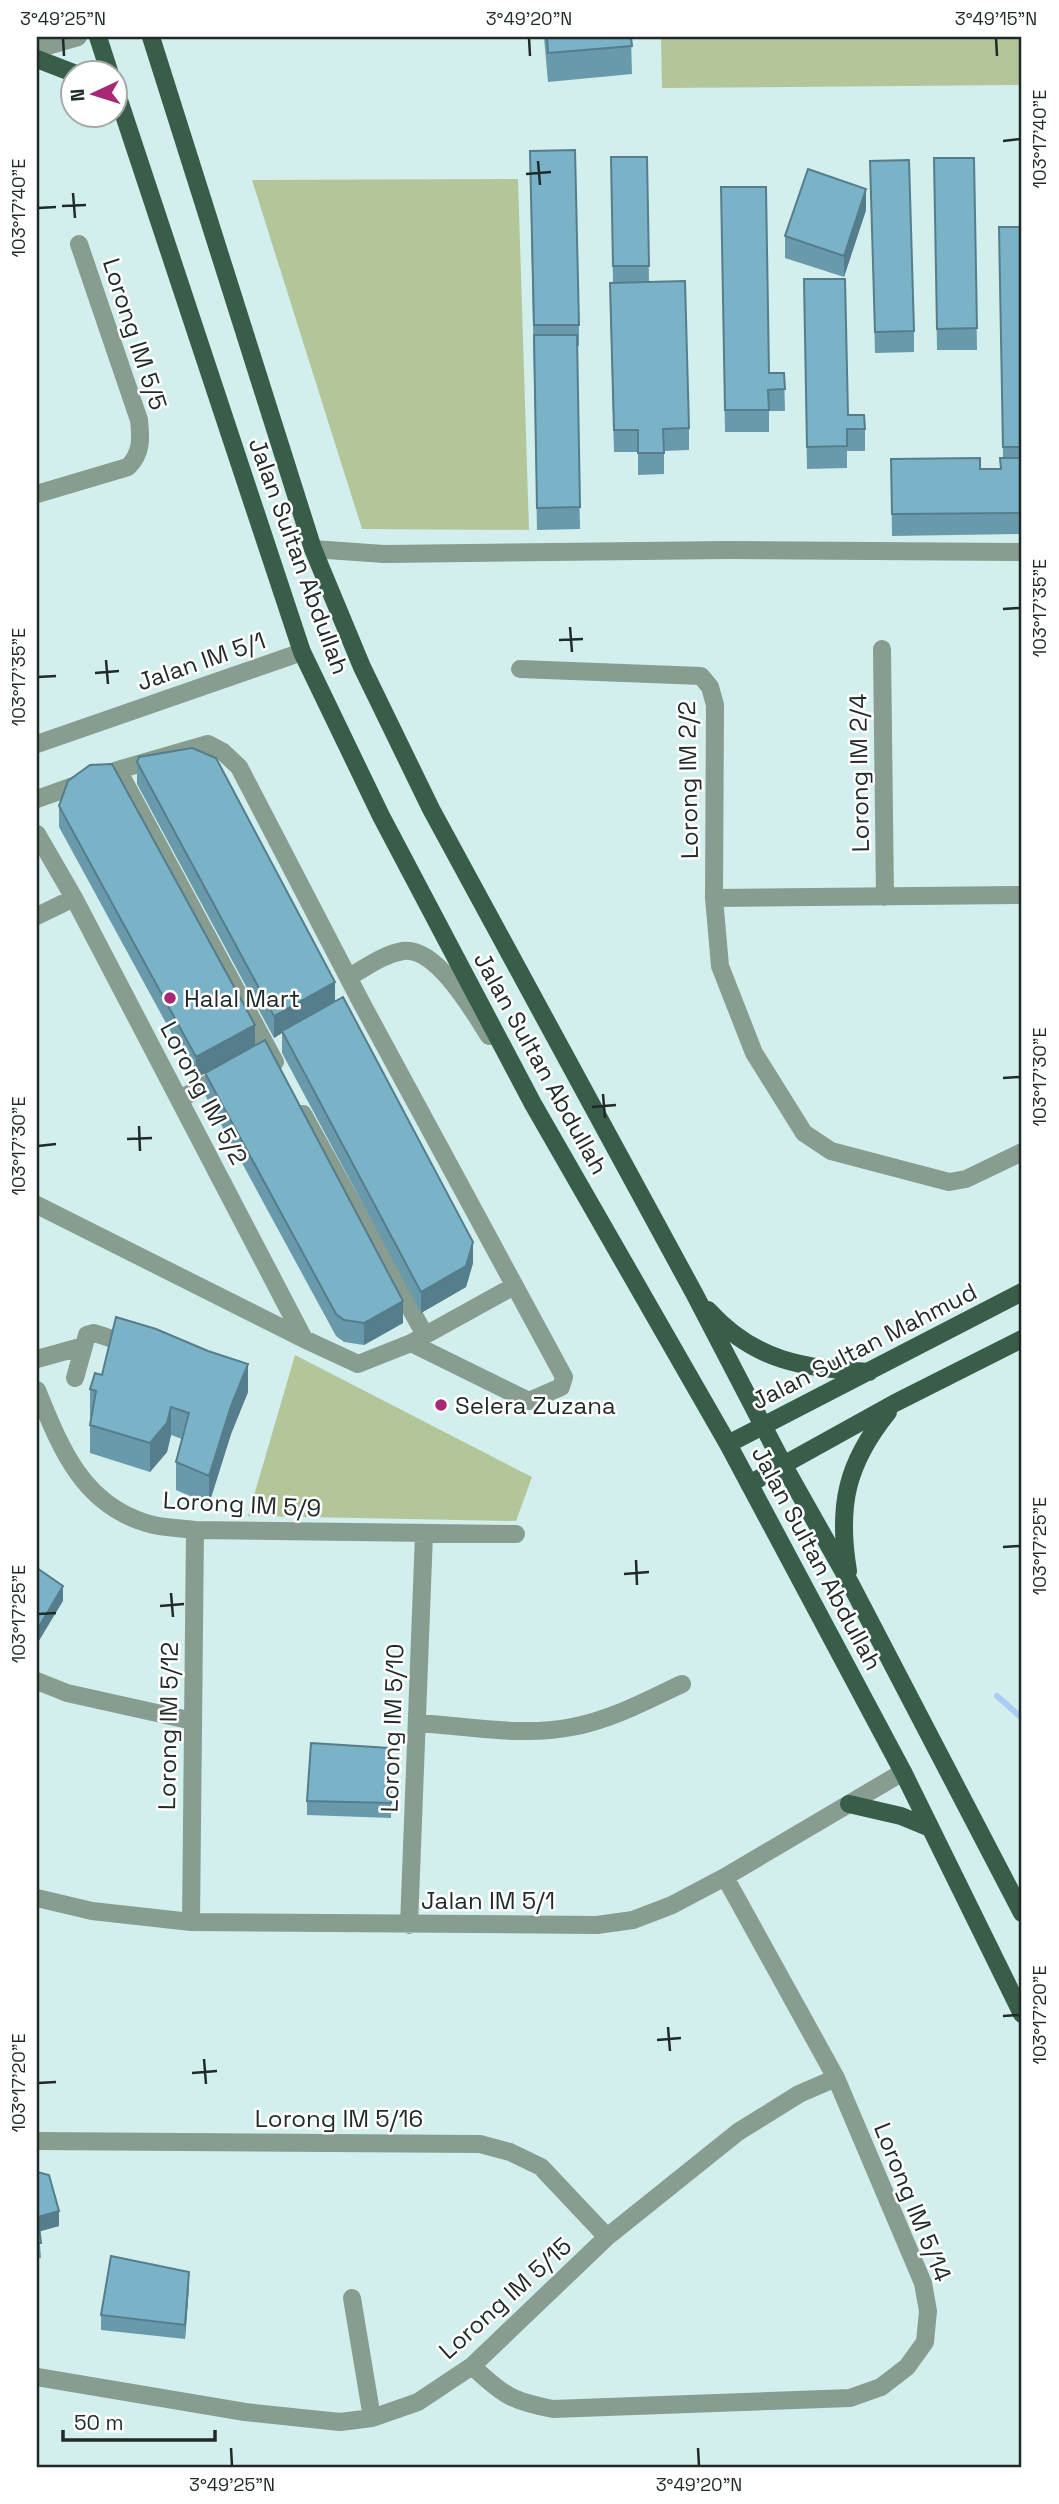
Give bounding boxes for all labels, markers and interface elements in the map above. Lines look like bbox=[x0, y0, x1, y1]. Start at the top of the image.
text: 3°49'25"N bbox=[20, 7, 106, 30]
text: 3°49'20"N bbox=[486, 7, 572, 30]
text: 3°49'15"N bbox=[955, 7, 1037, 30]
north arrow bbox=[60, 60, 130, 130]
text: N bbox=[65, 88, 90, 102]
text: 103°17'40"E bbox=[1028, 90, 1051, 188]
text: 103°17'40"E bbox=[7, 159, 30, 257]
street label: Lorong IM 5/5 bbox=[96, 254, 174, 414]
street label: Jalan Sultan Abdullah bbox=[242, 433, 356, 679]
text: 103°17'35"E bbox=[1028, 559, 1051, 657]
street label: Jalan IM 5/1 bbox=[133, 625, 269, 697]
text: 103°17'35"E bbox=[7, 628, 30, 726]
street label: Lorong IM 2/4 bbox=[842, 693, 876, 853]
street label: Lorong IM 2/2 bbox=[671, 701, 705, 859]
street label: Jalan Sultan Abdullah bbox=[467, 946, 615, 1180]
place label: Halal Mart bbox=[184, 983, 300, 1014]
marker: Halal Mart bbox=[162, 990, 178, 1006]
street label: Lorong IM 5/2 bbox=[153, 1016, 255, 1170]
text: 103°17'30"E bbox=[1028, 1027, 1051, 1127]
text: 103°17'30"E bbox=[7, 1096, 30, 1196]
street label: Jalan Sultan Mahmud bbox=[746, 1276, 982, 1416]
place label: Selera Zuzana bbox=[455, 1390, 616, 1421]
marker: Selera Zuzana bbox=[433, 1397, 449, 1413]
street label: Jalan Sultan Abdullah bbox=[745, 1441, 889, 1675]
street label: Lorong IM 5/9 bbox=[162, 1484, 322, 1524]
text: 103°17'25"E bbox=[1028, 1497, 1051, 1595]
text: 103°17'25"E bbox=[7, 1565, 30, 1663]
street label: Lorong IM 5/12 bbox=[151, 1642, 185, 1810]
street label: Lorong IM 5/10 bbox=[374, 1643, 410, 1813]
street label: Jalan IM 5/1 bbox=[421, 1885, 555, 1916]
text: 103°17'20"E bbox=[1028, 1965, 1051, 2065]
text: 103°17'20"E bbox=[7, 2033, 30, 2133]
street label: Lorong IM 5/16 bbox=[255, 2103, 423, 2134]
street label: Lorong IM 5/14 bbox=[867, 2118, 959, 2286]
street label: Lorong IM 5/15 bbox=[432, 2230, 578, 2366]
scale bar bbox=[63, 2399, 215, 2443]
text: 50 m bbox=[74, 2409, 124, 2436]
text: 3°49'25"N bbox=[189, 2473, 275, 2496]
text: 3°49'20"N bbox=[656, 2473, 742, 2496]

